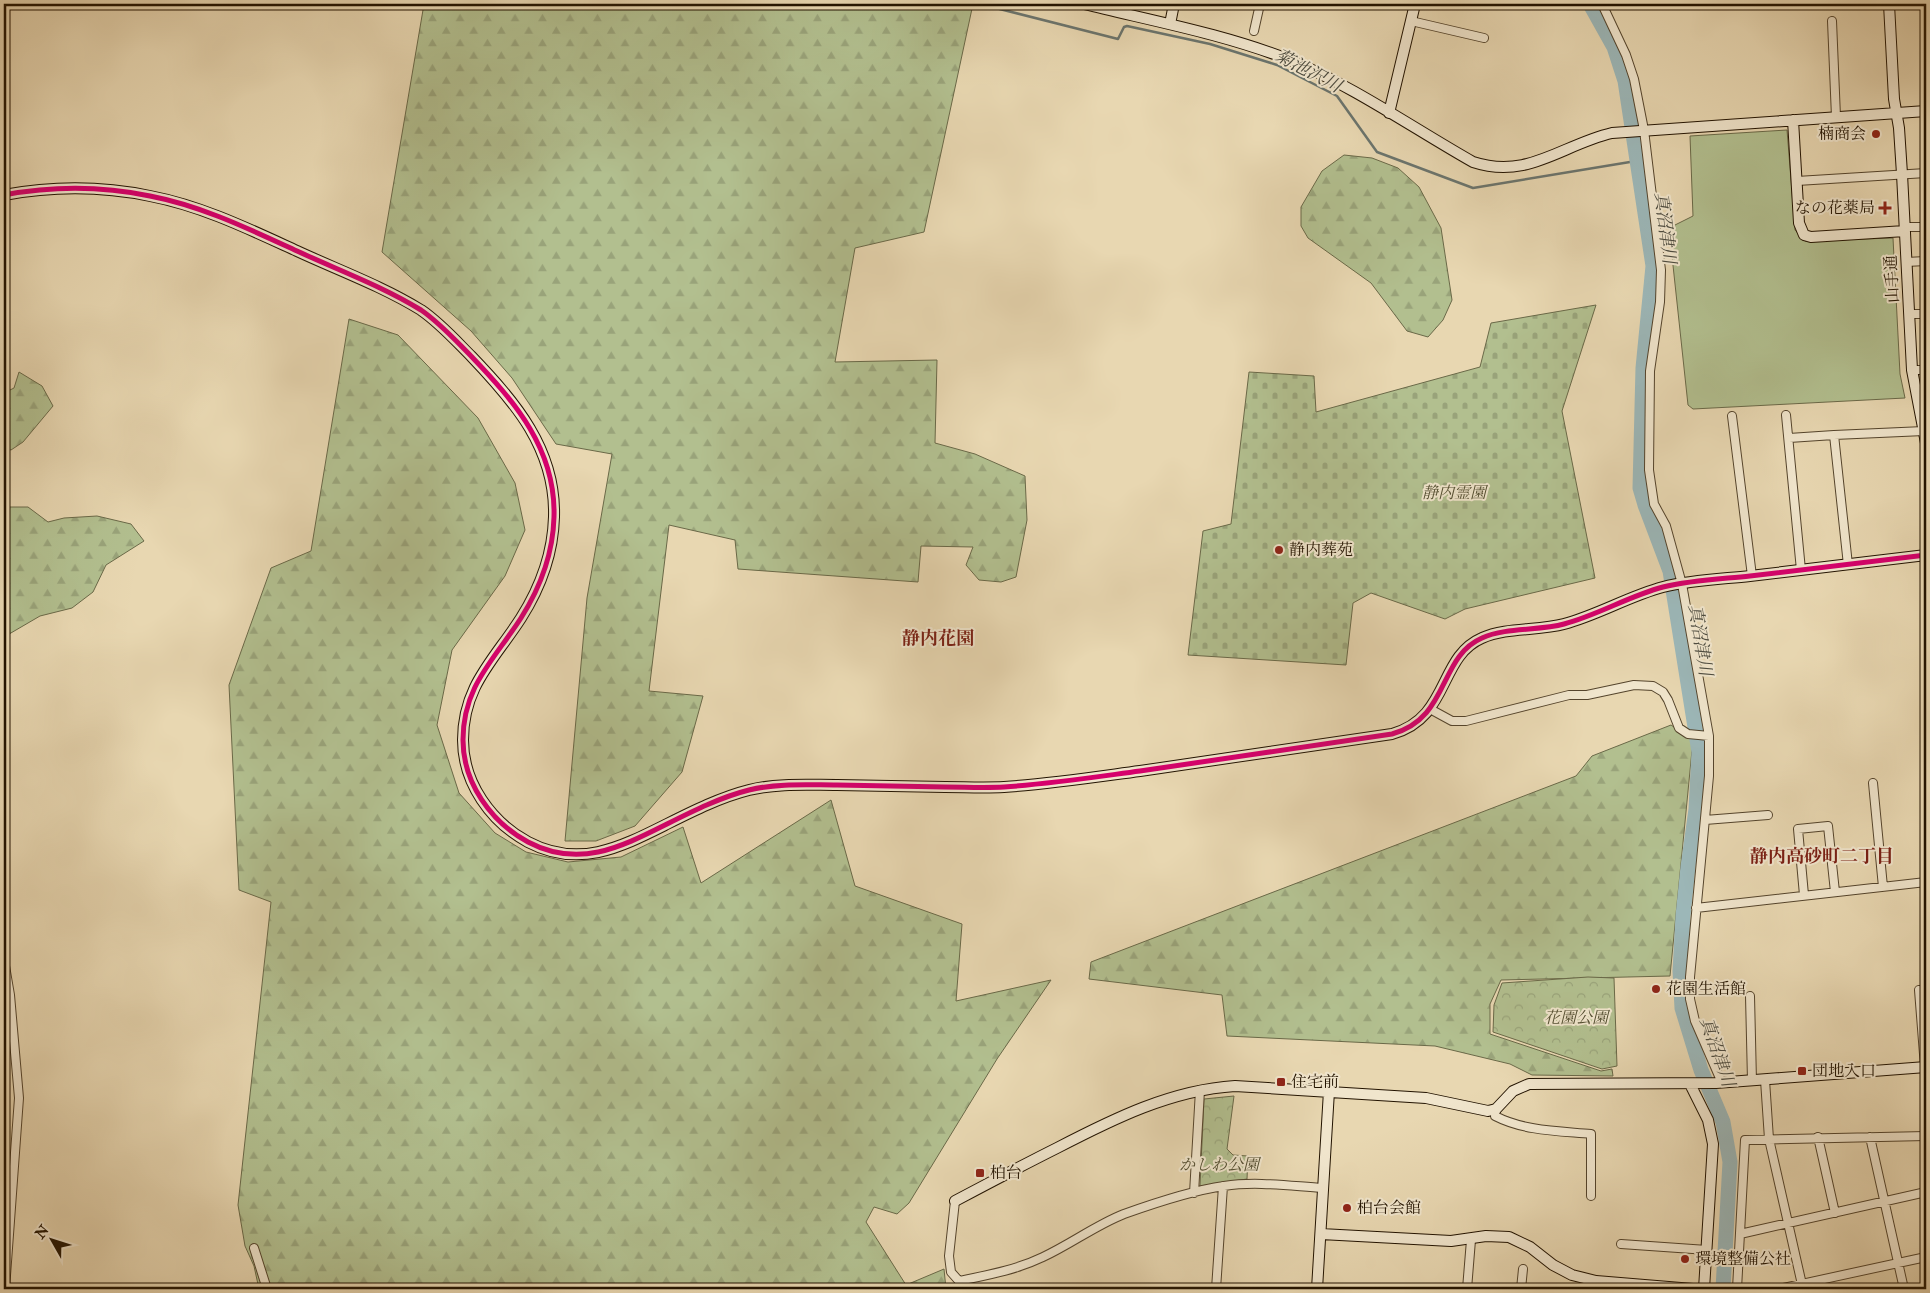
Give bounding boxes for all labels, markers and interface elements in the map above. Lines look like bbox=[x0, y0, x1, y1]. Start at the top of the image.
water label: 菊池沢川 bbox=[1271, 44, 1347, 99]
place label: 楠商会 bbox=[1818, 124, 1866, 144]
marker: 楠商会 bbox=[1870, 128, 1882, 140]
water label: 真沼津川 bbox=[1649, 191, 1681, 267]
place label: なの花薬局 bbox=[1795, 198, 1875, 218]
marker: なの花薬局 bbox=[1879, 202, 1891, 214]
street label: 山手通 bbox=[1881, 255, 1903, 303]
park label: 静内霊園 bbox=[1422, 483, 1489, 503]
place label: 静内葬苑 bbox=[1289, 540, 1353, 560]
marker: 静内葬苑 bbox=[1273, 544, 1285, 556]
water label: 真沼津川 bbox=[1683, 603, 1717, 679]
district label: 静内花園 bbox=[902, 627, 974, 650]
district label: 静内高砂町二丁目 bbox=[1750, 845, 1894, 868]
place label: 花園生活館 bbox=[1666, 979, 1746, 999]
marker: 花園生活館 bbox=[1650, 983, 1662, 995]
park label: 花園公園 bbox=[1544, 1008, 1611, 1028]
water label: 真沼津川 bbox=[1694, 1014, 1740, 1092]
place label: 団地入口 bbox=[1812, 1061, 1876, 1081]
marker: 団地入口 bbox=[1796, 1065, 1808, 1077]
place label: 住宅前 bbox=[1291, 1072, 1339, 1092]
marker: 住宅前 bbox=[1275, 1076, 1287, 1088]
park label: かしわ公園 bbox=[1179, 1155, 1262, 1175]
place label: 柏台 bbox=[990, 1163, 1022, 1183]
marker: 柏台 bbox=[974, 1167, 986, 1179]
place label: 柏台会館 bbox=[1357, 1198, 1421, 1218]
marker: 柏台会館 bbox=[1341, 1202, 1353, 1214]
north arrow bbox=[28, 1216, 78, 1266]
text: N bbox=[31, 1222, 53, 1243]
place label: 環境整備公社 bbox=[1695, 1249, 1791, 1269]
marker: 環境整備公社 bbox=[1679, 1253, 1691, 1265]

